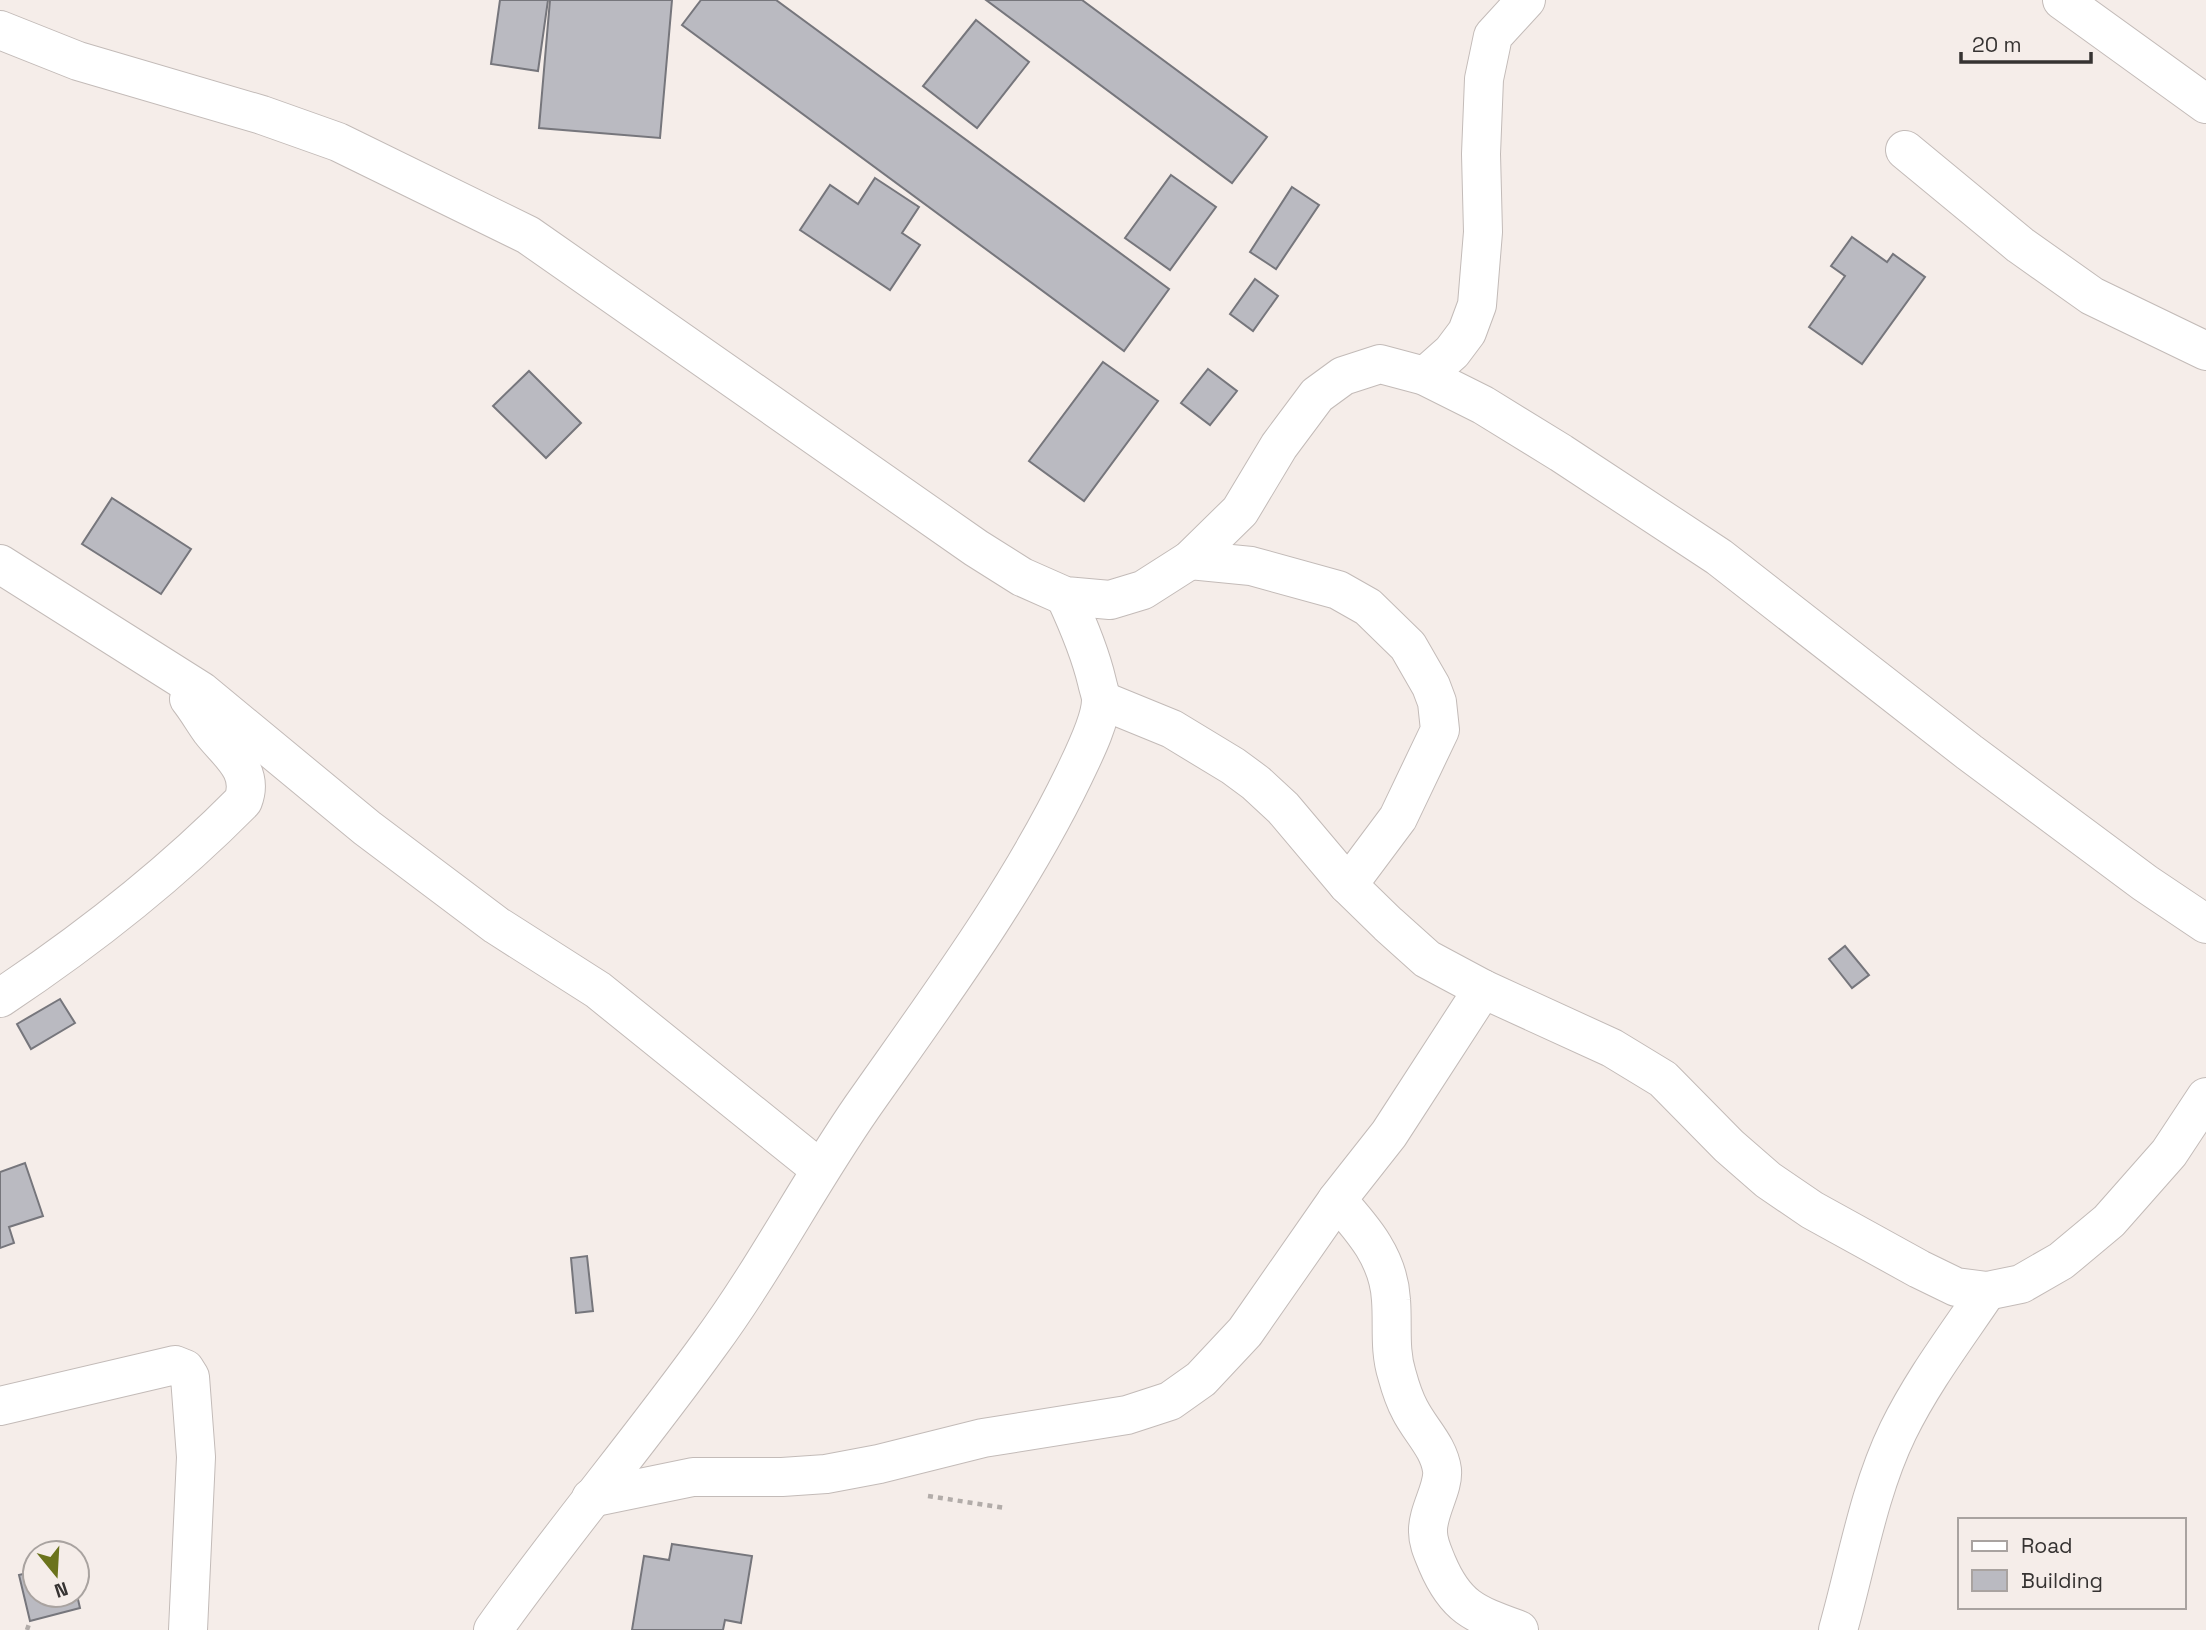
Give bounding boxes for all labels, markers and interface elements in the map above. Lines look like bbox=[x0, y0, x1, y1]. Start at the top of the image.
scale bar bbox=[1961, 21, 2090, 65]
text: 20 m bbox=[1972, 31, 2022, 58]
legend bbox=[1958, 1518, 2185, 1609]
text: Road bbox=[2021, 1532, 2073, 1559]
north arrow bbox=[21, 1539, 91, 1609]
text: Building bbox=[2021, 1567, 2103, 1594]
text: N bbox=[51, 1576, 71, 1604]

